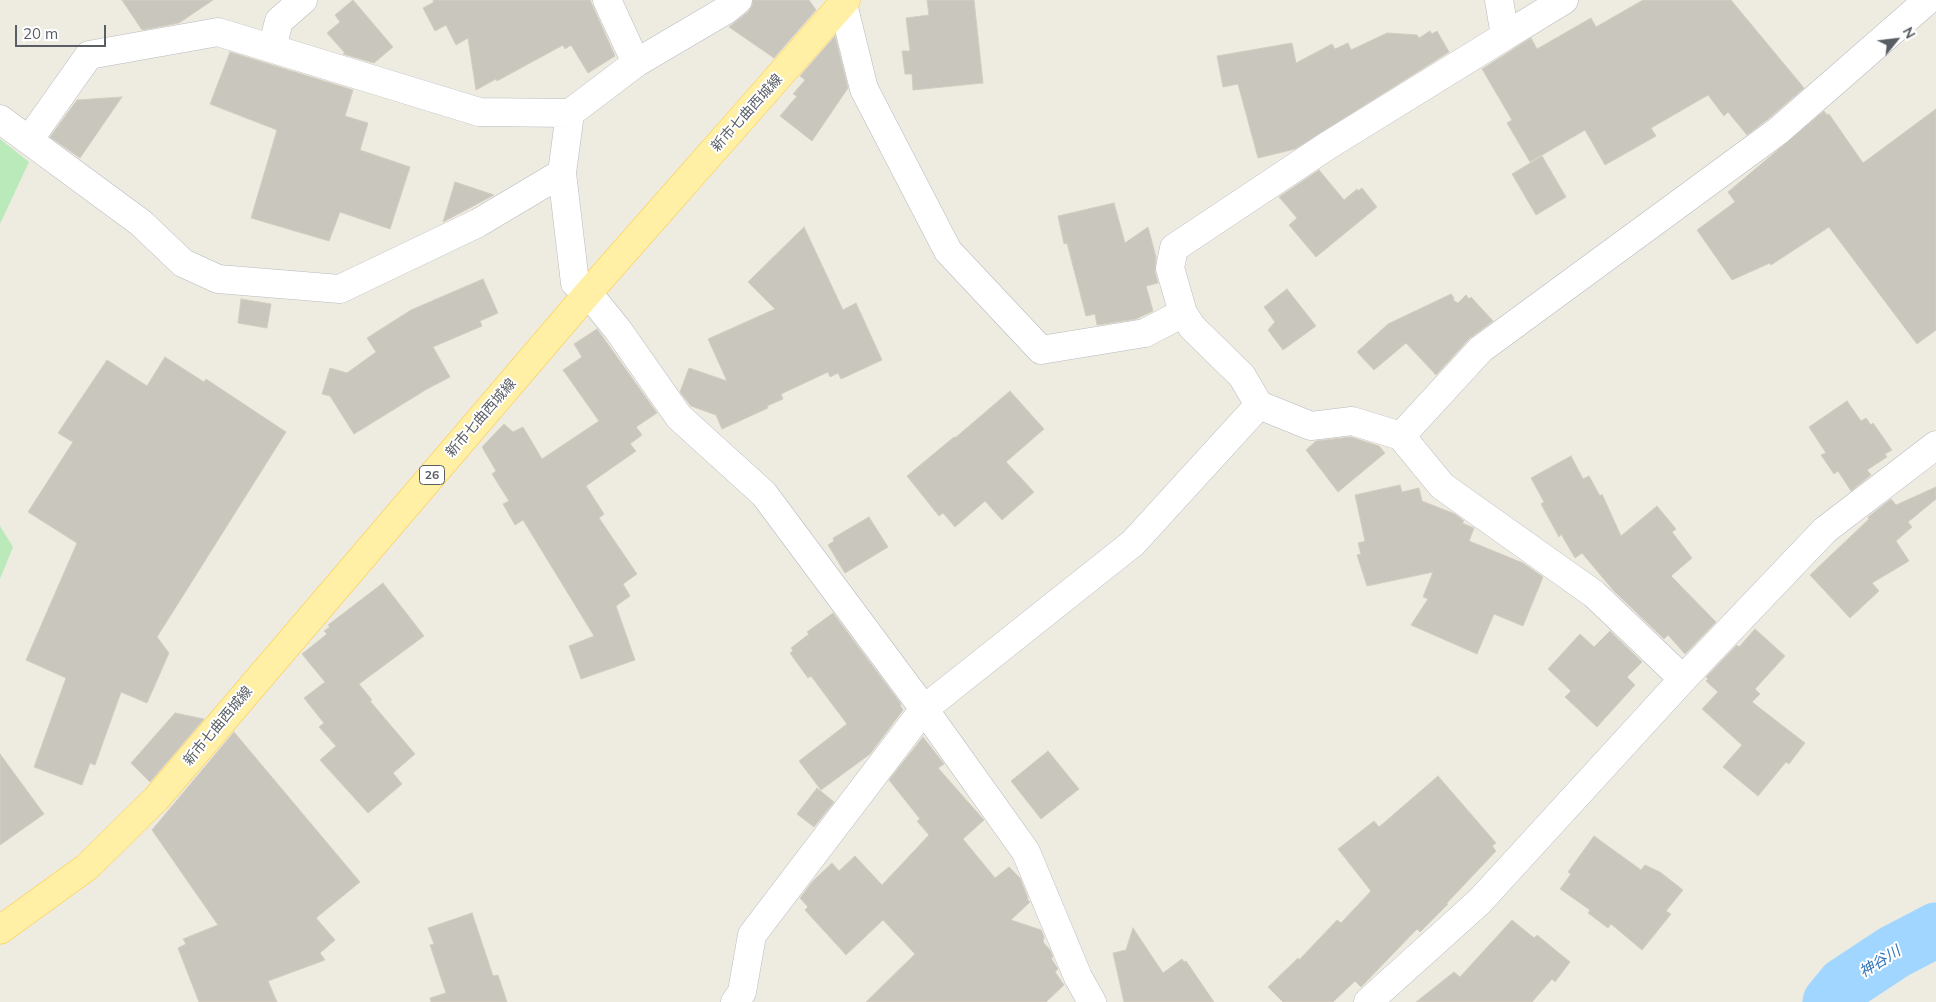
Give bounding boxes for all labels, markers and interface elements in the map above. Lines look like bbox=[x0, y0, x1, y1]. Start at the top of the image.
scale bar bbox=[18, 15, 109, 47]
north arrow bbox=[1871, 15, 1921, 65]
text: 20 m bbox=[23, 24, 58, 43]
text: N bbox=[1899, 24, 1920, 42]
street label: 新市七曲西城線 bbox=[708, 71, 786, 155]
street label: 新市七曲西城線 bbox=[443, 376, 519, 460]
road number: 26 bbox=[420, 466, 444, 484]
street label: 新市七曲西城線 bbox=[180, 683, 256, 769]
water label: 神谷川 bbox=[1856, 942, 1904, 982]

